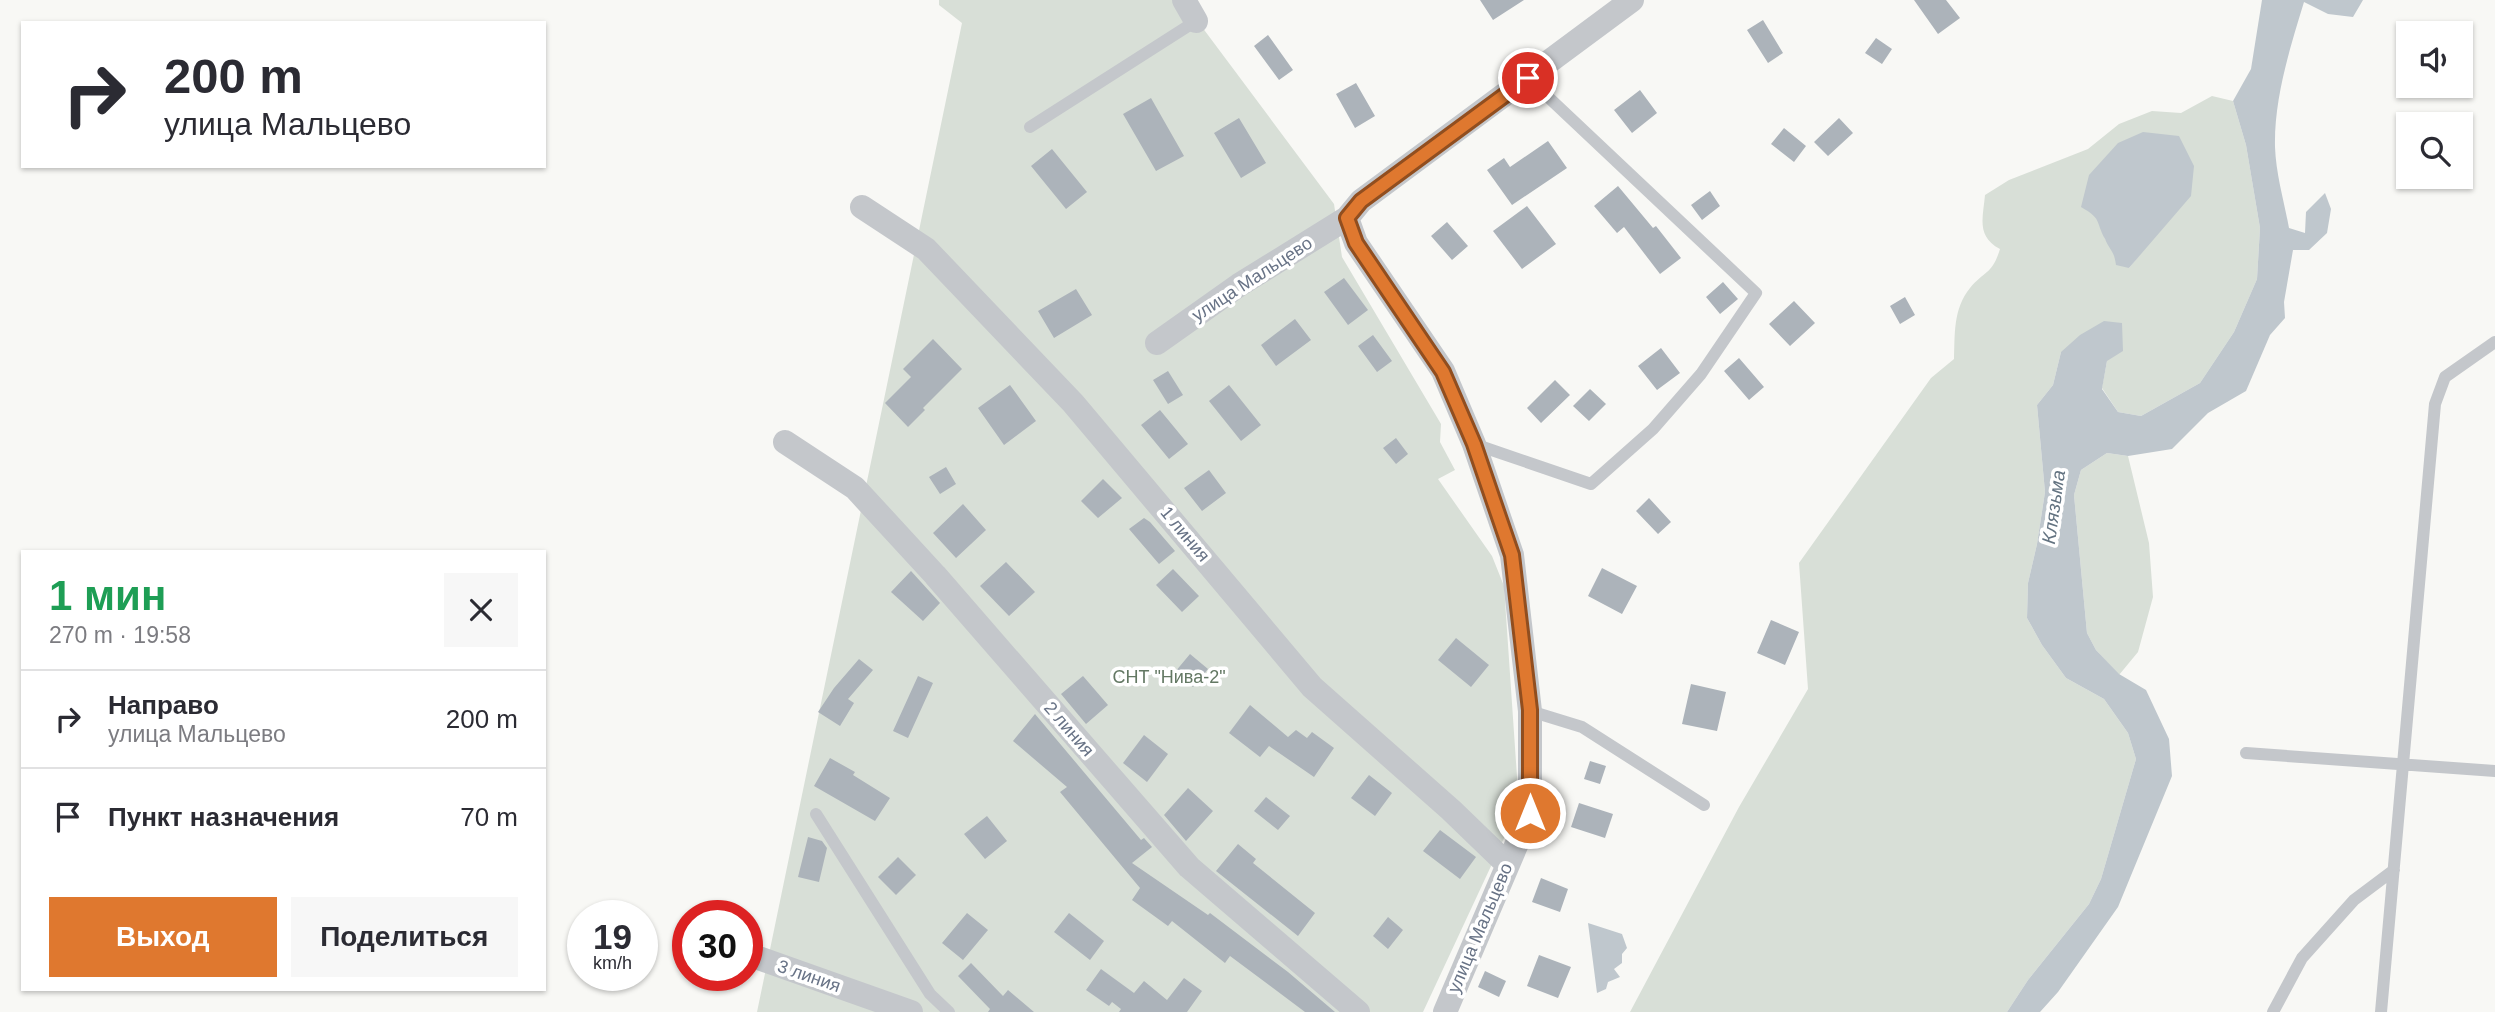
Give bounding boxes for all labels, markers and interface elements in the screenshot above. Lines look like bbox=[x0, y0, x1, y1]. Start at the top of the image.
map controls bbox=[2396, 21, 2473, 189]
button: sound bbox=[2396, 21, 2473, 98]
pin bbox=[1498, 48, 1558, 108]
icon: right bbox=[49, 49, 140, 140]
text: 200 m bbox=[164, 49, 303, 103]
icon: arrive bbox=[1509, 59, 1547, 97]
text: улица Мальцево bbox=[164, 106, 411, 142]
button: search bbox=[2396, 112, 2473, 189]
street label: улица Мальцево bbox=[1188, 233, 1316, 325]
water label: Клязьма bbox=[2038, 469, 2069, 545]
street label: 1 линия bbox=[1156, 503, 1214, 565]
text: 1 мин bbox=[49, 572, 166, 619]
button: close bbox=[444, 573, 518, 647]
text: 270 m · 19:58 bbox=[49, 622, 191, 648]
park label: СНТ "Нива-2" bbox=[1112, 667, 1226, 687]
text: Направо bbox=[108, 690, 219, 720]
street label: 2 линия bbox=[1040, 698, 1098, 760]
icon: right bbox=[49, 700, 87, 738]
text: 200 m bbox=[446, 704, 518, 734]
text: улица Мальцево bbox=[108, 721, 286, 747]
position arrow bbox=[1493, 776, 1567, 850]
icon: arrive bbox=[49, 798, 87, 836]
text: Пункт назначения bbox=[108, 802, 339, 832]
text: 70 m bbox=[460, 802, 518, 832]
street label: улица Мальцево bbox=[1444, 860, 1516, 996]
button: Выход bbox=[49, 897, 277, 977]
button: Поделиться bbox=[291, 897, 518, 977]
speed limit sign: 30 bbox=[672, 900, 763, 991]
text: 19 bbox=[593, 917, 632, 956]
text: km/h bbox=[593, 953, 632, 973]
street label: 3 линия bbox=[775, 956, 843, 996]

